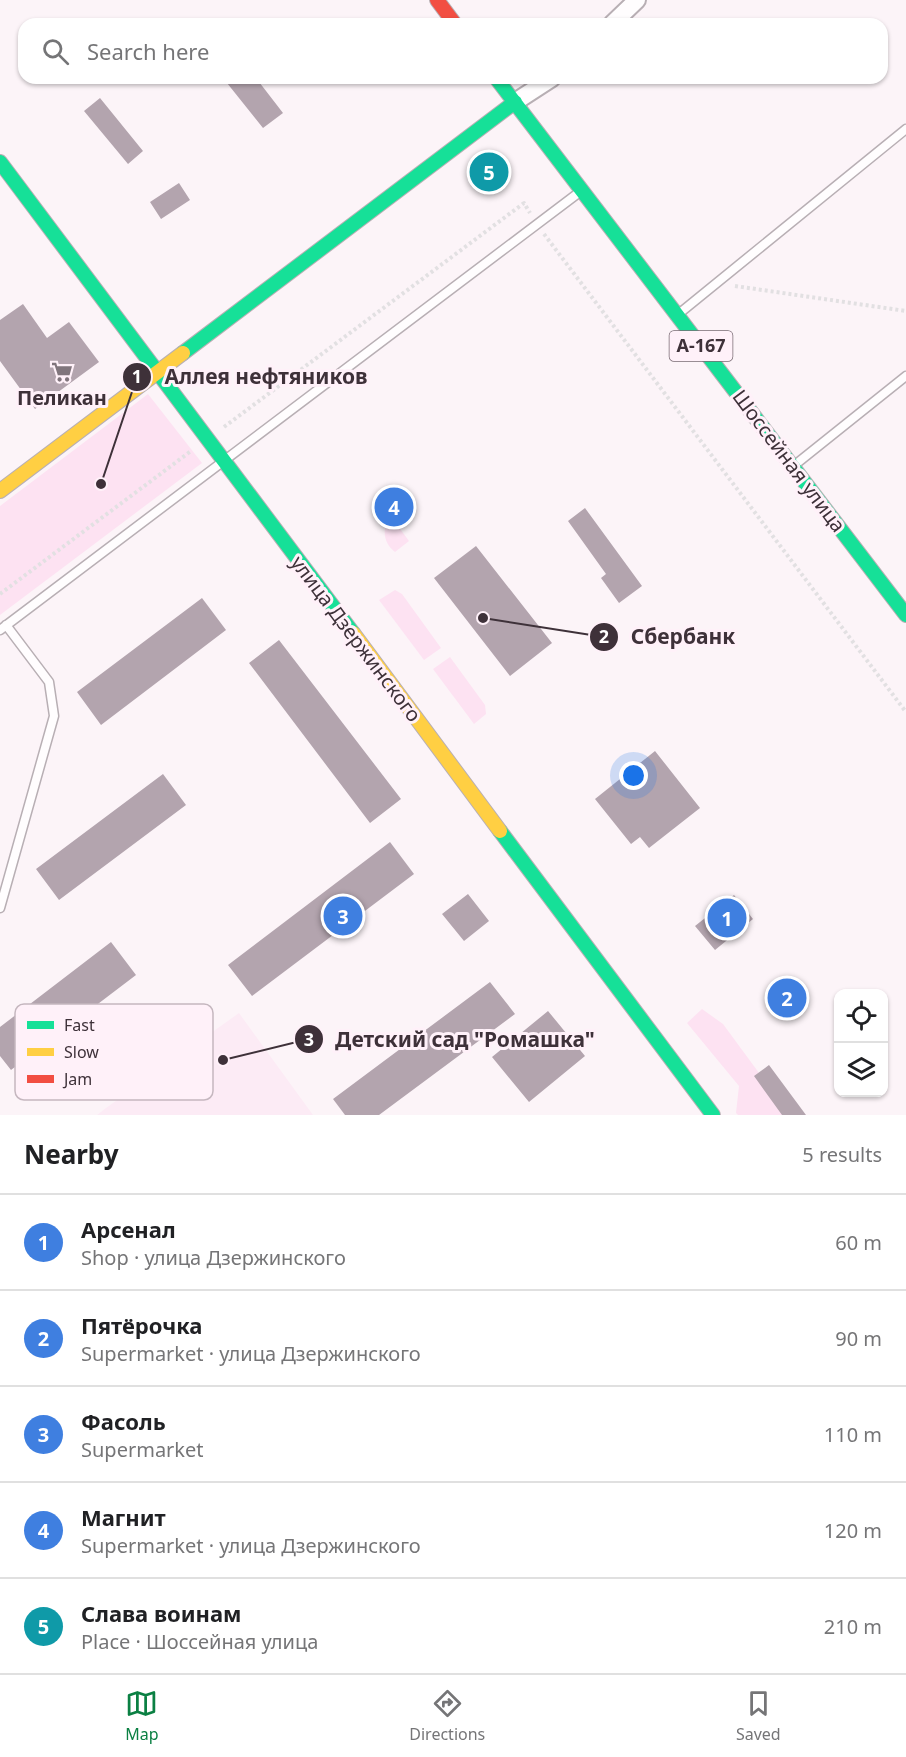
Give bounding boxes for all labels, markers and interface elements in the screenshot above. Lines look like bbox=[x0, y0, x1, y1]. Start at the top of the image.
search box bbox=[18, 18, 888, 84]
icon: search bbox=[39, 35, 72, 68]
text: Search here bbox=[87, 36, 209, 66]
pin: 5 bbox=[470, 150, 508, 195]
road number: А-167 bbox=[670, 331, 732, 361]
callout: Аллея нефтяников bbox=[122, 357, 379, 396]
supermarket icon: Пеликан bbox=[50, 360, 74, 384]
text: Аллея нефтяников bbox=[164, 362, 368, 390]
text: 1 bbox=[132, 364, 142, 388]
place label: Пеликан bbox=[17, 384, 107, 411]
street label: Шоссейная улица bbox=[727, 384, 852, 538]
pin: 4 bbox=[374, 484, 414, 530]
street label: улица Дзержинского bbox=[285, 550, 428, 727]
callout: Сбербанк bbox=[589, 617, 747, 656]
text: Сбербанк bbox=[631, 622, 735, 650]
text: 2 bbox=[599, 624, 609, 648]
your location bbox=[619, 761, 648, 790]
pin: 3 bbox=[324, 894, 362, 938]
pin: 1 bbox=[708, 896, 746, 940]
pin: 2 bbox=[768, 976, 806, 1020]
map controls bbox=[834, 989, 888, 1097]
button: locate bbox=[834, 989, 888, 1043]
legend bbox=[15, 1004, 213, 1100]
text: Fast bbox=[64, 1014, 95, 1036]
callout: Детский сад "Ромашка" bbox=[294, 1020, 607, 1059]
text: Детский сад "Ромашка" bbox=[335, 1025, 595, 1053]
text: 3 bbox=[304, 1027, 314, 1051]
text: Slow bbox=[64, 1041, 99, 1063]
button: layers bbox=[834, 1043, 888, 1097]
text: Jam bbox=[62, 1068, 92, 1090]
text: Nearby bbox=[24, 1136, 119, 1172]
text: 5 results bbox=[802, 1141, 882, 1168]
text: Арсенал bbox=[81, 1214, 176, 1244]
text: 1 bbox=[38, 1229, 49, 1256]
text: 60 m bbox=[835, 1229, 882, 1256]
text: Shop · улица Дзержинского bbox=[81, 1244, 346, 1271]
text: Пятёрочка bbox=[81, 1310, 202, 1340]
text: 2 bbox=[38, 1325, 49, 1352]
text: 90 m bbox=[835, 1325, 882, 1352]
text: Supermarket · улица Дзержинского bbox=[81, 1340, 421, 1367]
text: Фасоль bbox=[81, 1406, 166, 1436]
text: 3 bbox=[38, 1421, 49, 1448]
text: 110 m bbox=[824, 1421, 882, 1448]
text: Supermarket bbox=[81, 1436, 204, 1463]
text: Магнит bbox=[81, 1502, 166, 1532]
text: 4 bbox=[38, 1517, 49, 1544]
text: 120 m bbox=[824, 1517, 882, 1544]
text: Supermarket · улица Дзержинского bbox=[81, 1532, 421, 1559]
text: Слава воинам bbox=[81, 1598, 242, 1628]
text: 5 bbox=[38, 1613, 49, 1640]
text: 210 m bbox=[824, 1613, 882, 1640]
text: Place · Шоссейная улица bbox=[81, 1628, 318, 1655]
tab: Map bbox=[125, 1687, 159, 1745]
tab: Directions bbox=[409, 1687, 485, 1745]
tab: Saved bbox=[736, 1687, 781, 1745]

